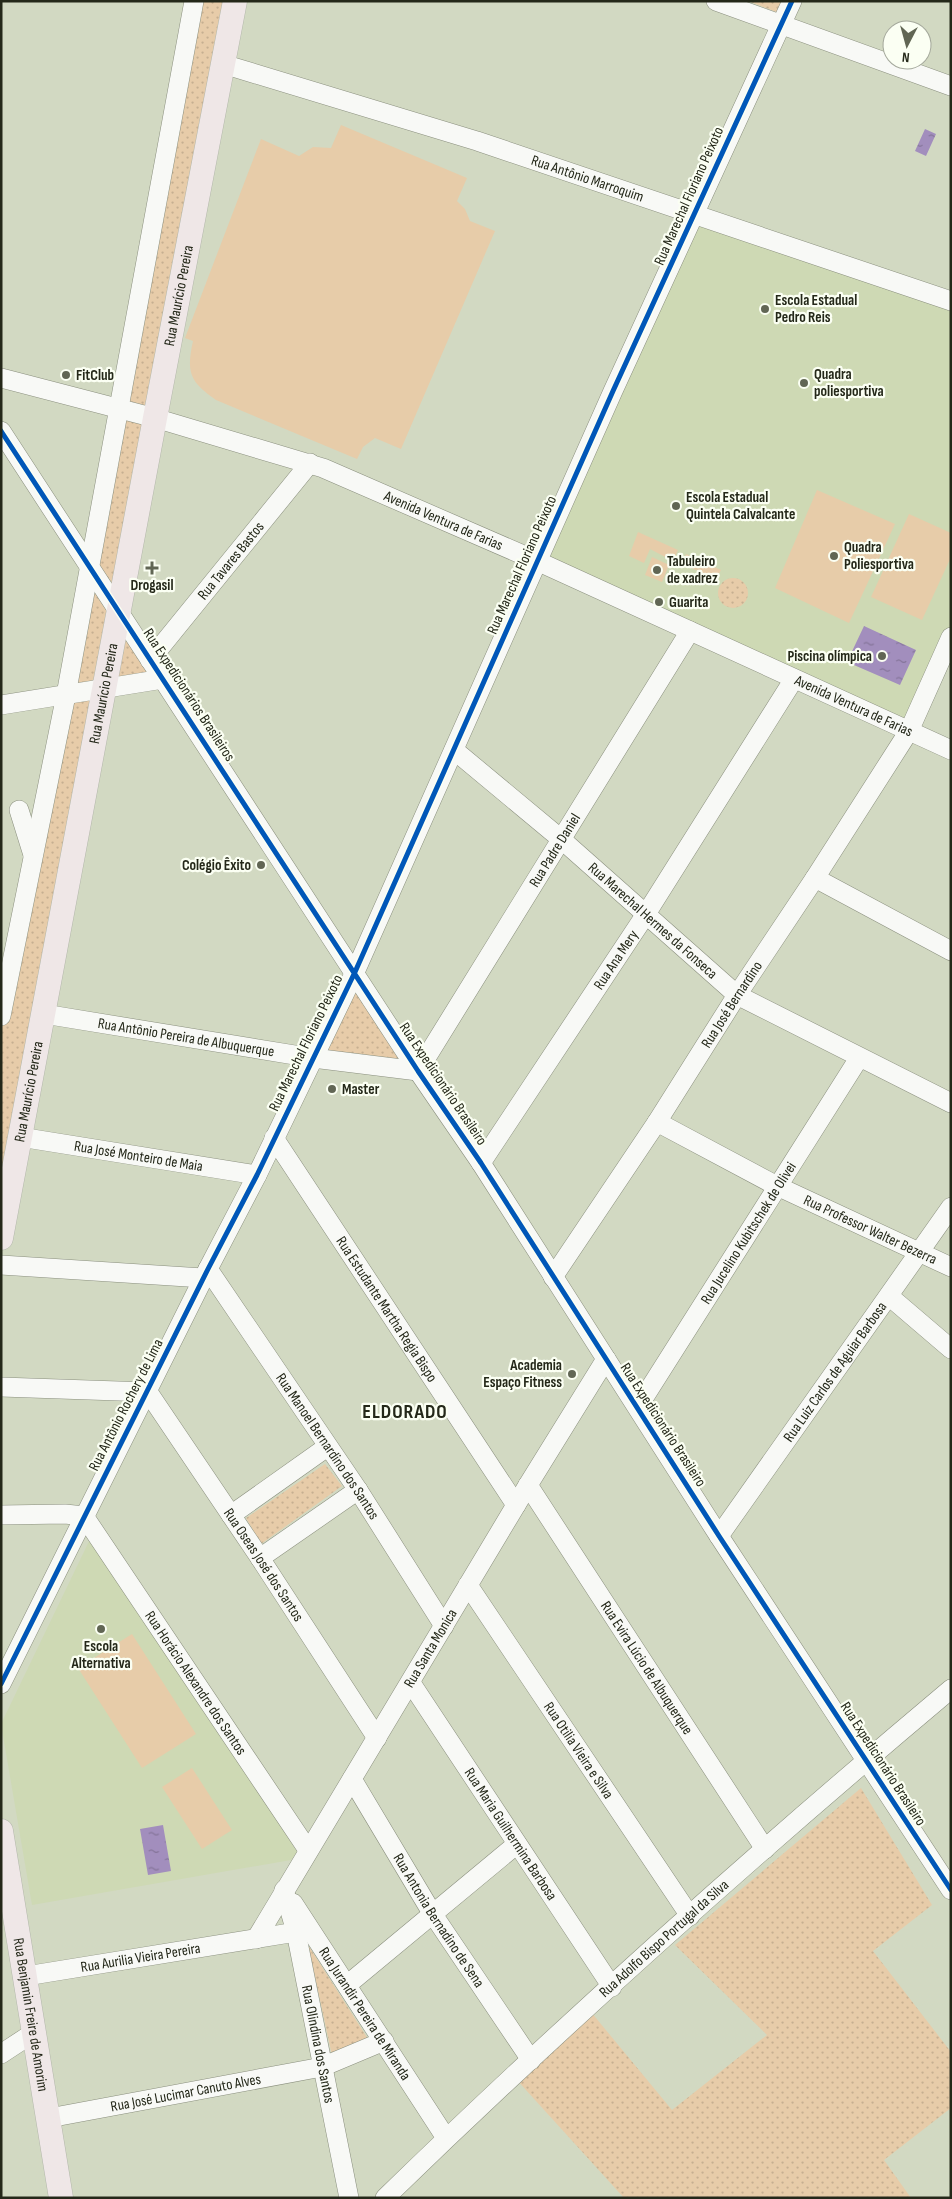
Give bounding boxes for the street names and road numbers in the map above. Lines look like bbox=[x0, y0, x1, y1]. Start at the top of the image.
street label: Rua Marechal Floriano Peixoto bbox=[650, 124, 728, 268]
street label: Rua Antônio Marroquim bbox=[529, 150, 646, 206]
street label: Rua Maurício Pereira bbox=[160, 243, 197, 347]
street label: Avenida Ventura de Farias bbox=[380, 486, 506, 555]
street label: Rua Marechal Floriano Peixoto bbox=[483, 493, 561, 637]
street label: Rua Tavares Bastos bbox=[193, 518, 268, 604]
street label: Rua Expedicionários Brasileiros bbox=[139, 625, 239, 765]
street label: Rua Maurício Pereira bbox=[85, 641, 122, 745]
street label: Avenida Ventura de Farias bbox=[791, 670, 916, 741]
street label: Rua Padre Daniel bbox=[525, 810, 584, 891]
street label: Rua Marechal Hermes da Fonseca bbox=[584, 858, 722, 983]
street label: Rua Ana Mery bbox=[589, 926, 643, 993]
street label: Rua José Bernardino bbox=[697, 957, 767, 1051]
street label: Rua Marechal Floriano Peixoto bbox=[265, 972, 347, 1114]
street label: Rua Antônio Pereira de Albuquerque bbox=[96, 1013, 276, 1061]
street label: Rua Expedicionário Brasileiro bbox=[395, 1019, 491, 1149]
street label: Rua Maurício Pereira bbox=[10, 1039, 47, 1143]
street label: Rua José Monteiro de Maia bbox=[73, 1136, 204, 1176]
street label: Rua Jucelino Kubitschek de Olivei bbox=[696, 1158, 800, 1308]
street label: Rua Professor Walter Bezerra bbox=[801, 1190, 940, 1269]
street label: Rua Estudante Martha Regia Bispo bbox=[332, 1233, 442, 1386]
street label: Rua Luiz Carlos de Aguiar Barbosa bbox=[779, 1298, 891, 1445]
street label: Rua Antônio Rochery de Lima bbox=[85, 1336, 168, 1474]
street label: Rua Expedicionário Brasileiro bbox=[616, 1359, 710, 1491]
street label: Rua Manoel Bernardino dos Santos bbox=[272, 1369, 384, 1523]
street label: Rua Oseas José dos Santos bbox=[219, 1504, 308, 1625]
street label: Rua Evira Lúcio de Albuquerque bbox=[597, 1597, 697, 1738]
street label: Rua Santa Monica bbox=[399, 1605, 461, 1691]
street label: Rua Horácio Alexandre dos Santos bbox=[141, 1607, 251, 1759]
street label: Rua Otilia Vieira e Silva bbox=[540, 1698, 618, 1803]
street label: Rua Expedicionário Brasileiro bbox=[836, 1698, 930, 1830]
street label: Rua Maria Guilhermina Barbosa bbox=[460, 1764, 562, 1904]
street label: Rua Antonia Bernadino de Sena bbox=[389, 1850, 489, 1991]
street label: Rua Adolfo Bispo Portugal da Silva bbox=[595, 1875, 733, 2001]
street label: Rua Benjamin Freire de Amorim bbox=[9, 1936, 53, 2093]
street label: Rua Aurilia Vieira Pereira bbox=[79, 1938, 202, 1976]
street label: Rua Jurandir Pereira de Miranda bbox=[315, 1943, 415, 2084]
street label: Rua Olindina dos Santos bbox=[297, 1983, 339, 2105]
street label: Rua José Lucimar Canuto Alves bbox=[109, 2069, 262, 2116]

